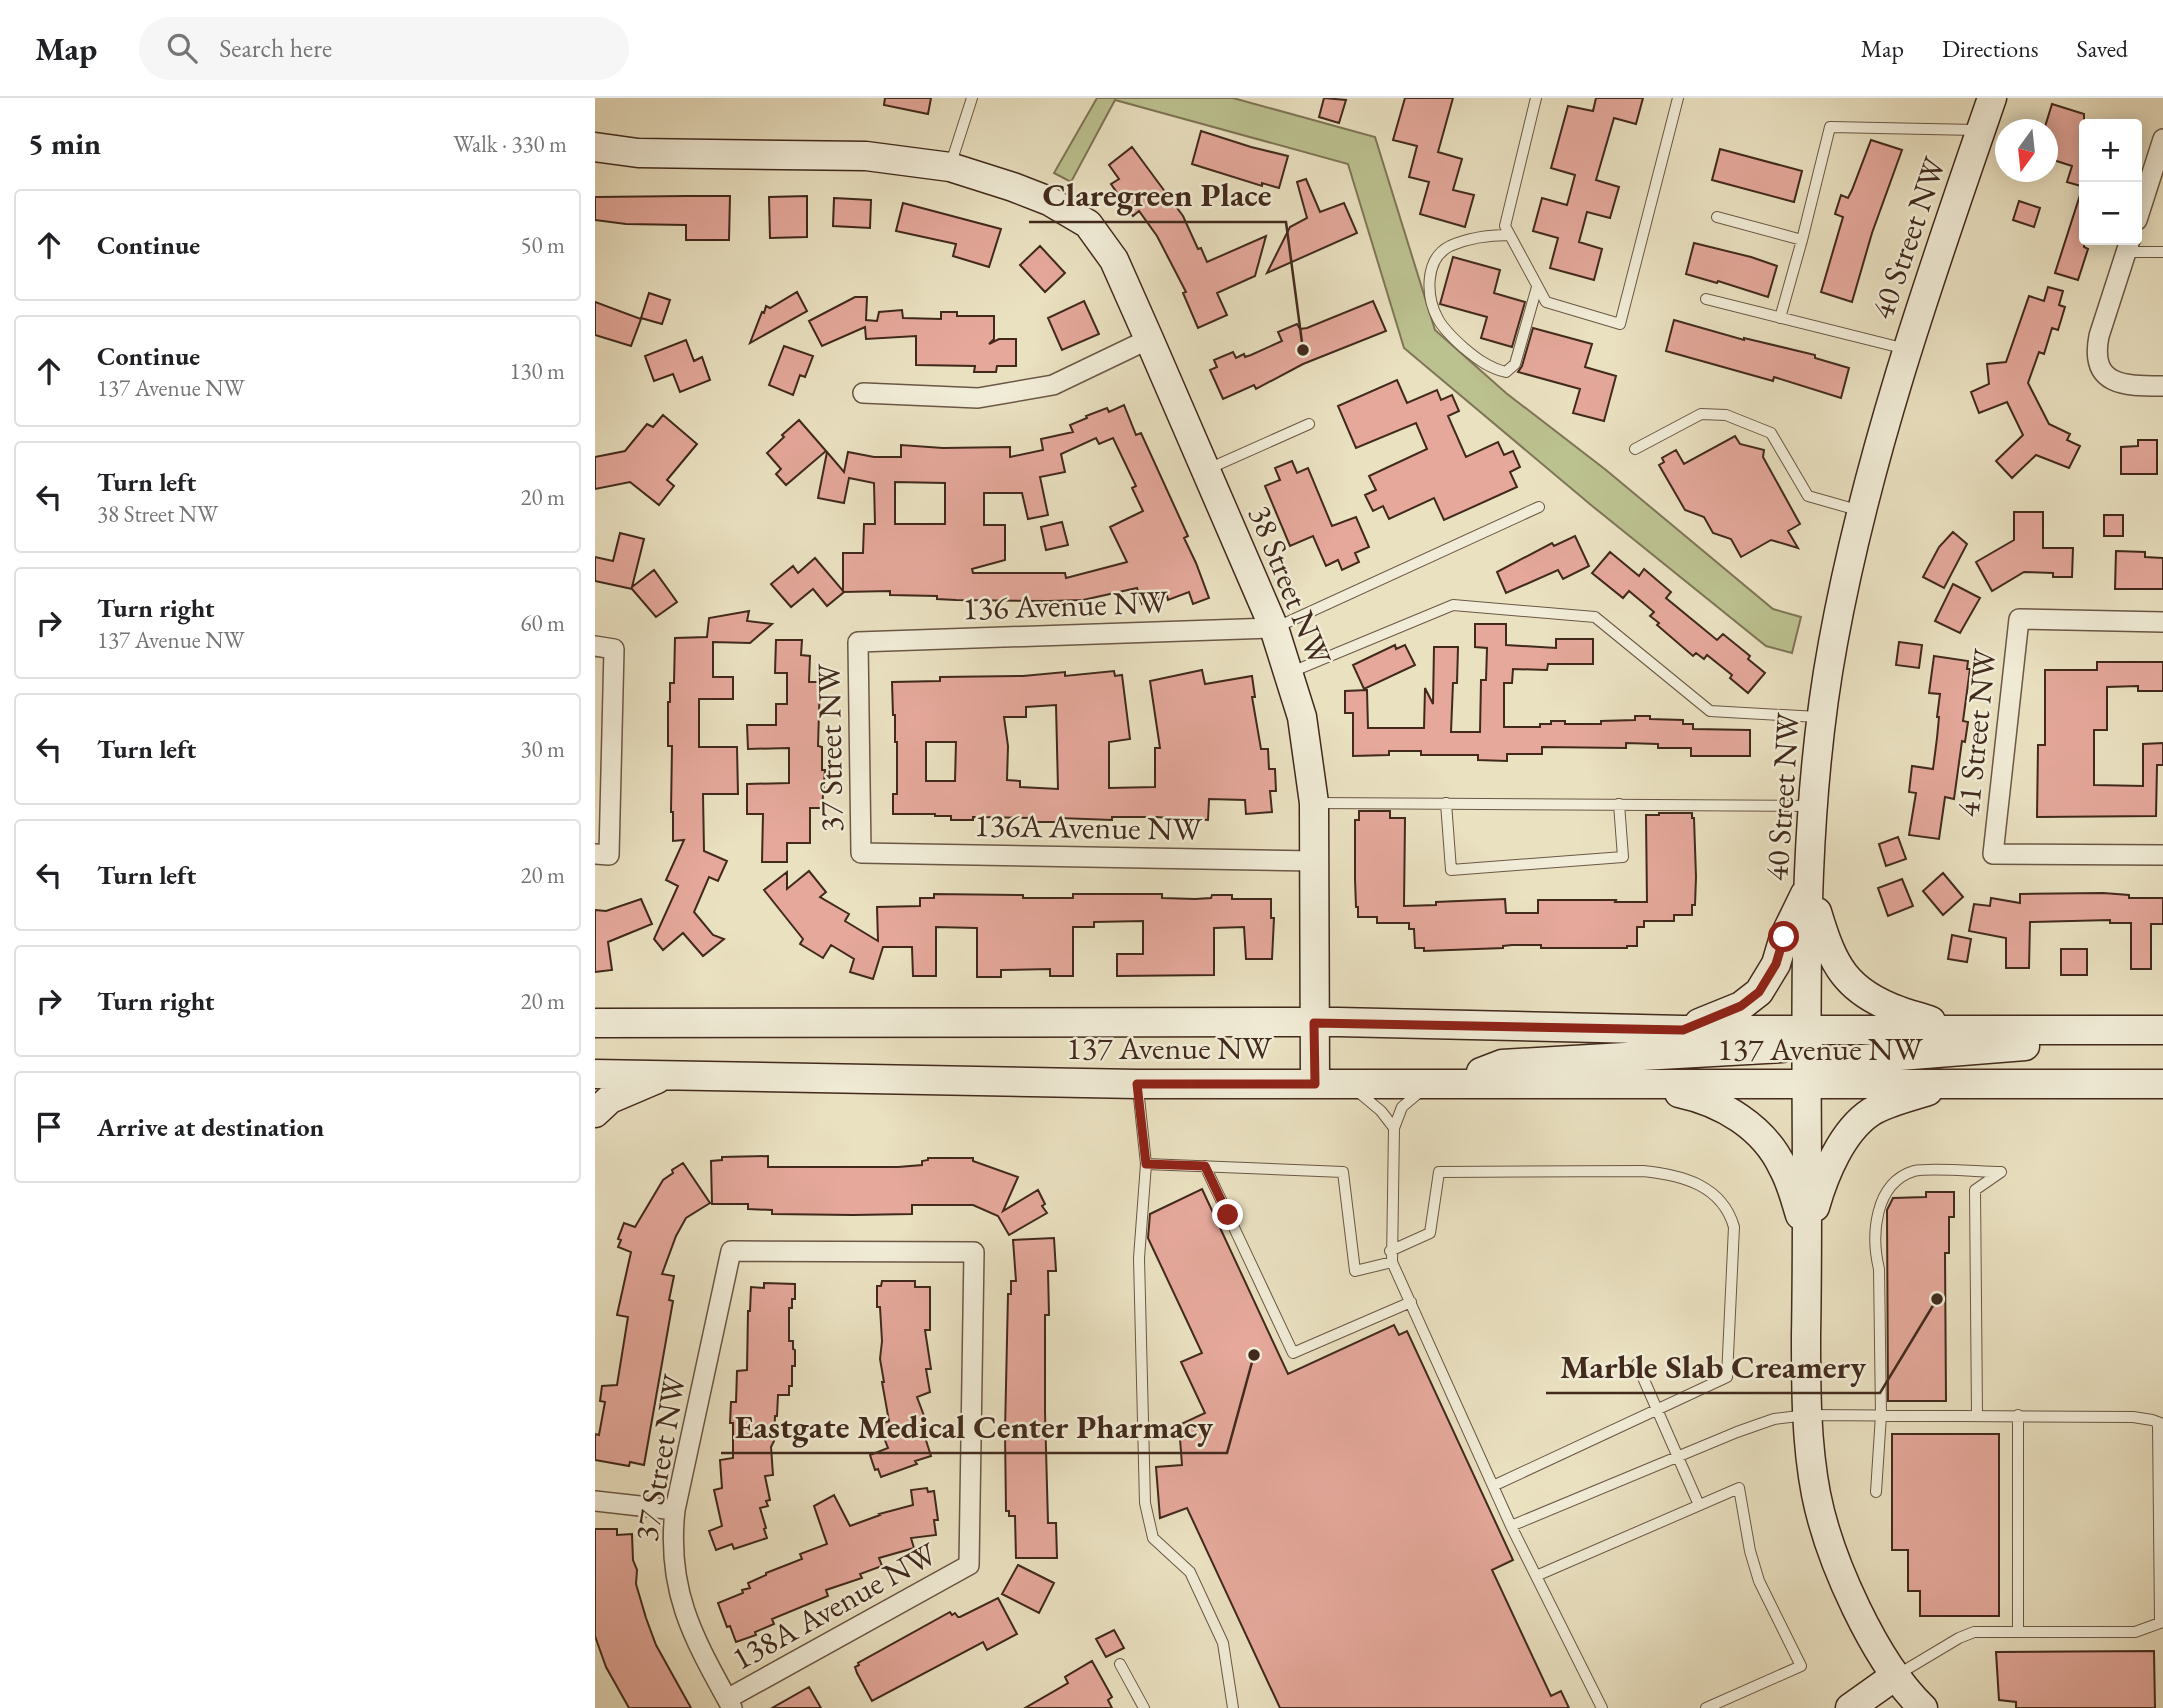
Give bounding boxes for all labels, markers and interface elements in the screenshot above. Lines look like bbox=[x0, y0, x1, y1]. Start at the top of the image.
search box bbox=[139, 17, 629, 80]
text: Map bbox=[35, 27, 97, 70]
icon: search bbox=[163, 29, 201, 67]
text: Search here bbox=[219, 31, 332, 65]
text: Map bbox=[1861, 33, 1904, 64]
text: Directions bbox=[1942, 33, 2039, 64]
text: Saved bbox=[2077, 33, 2128, 64]
north arrow bbox=[1995, 119, 2058, 182]
map controls bbox=[2079, 119, 2142, 245]
button: + bbox=[2079, 119, 2142, 182]
text: 5 min bbox=[28, 124, 101, 163]
text: Walk · 330 m bbox=[453, 129, 567, 159]
street label: 40 Street NW bbox=[1861, 151, 1956, 324]
callout: Claregreen Place bbox=[1029, 168, 1286, 222]
text: Claregreen Place bbox=[1042, 173, 1272, 216]
button: − bbox=[2079, 182, 2142, 245]
icon: ahead bbox=[30, 226, 68, 264]
text: Continue bbox=[97, 228, 200, 262]
text: 50 m bbox=[520, 230, 565, 260]
text: Continue bbox=[97, 339, 200, 373]
icon: ahead bbox=[30, 352, 68, 390]
text: 130 m bbox=[509, 356, 565, 386]
text: 137 Avenue NW bbox=[97, 373, 245, 403]
text: Turn left bbox=[97, 465, 196, 499]
icon: left bbox=[30, 478, 68, 516]
text: 20 m bbox=[520, 482, 565, 512]
text: 38 Street NW bbox=[97, 499, 218, 529]
street label: 38 Street NW bbox=[1239, 499, 1341, 672]
street label: 136 Avenue NW bbox=[962, 580, 1169, 630]
text: Turn right bbox=[97, 591, 215, 625]
icon: right bbox=[30, 604, 68, 642]
text: 60 m bbox=[520, 608, 565, 638]
text: 137 Avenue NW bbox=[97, 625, 245, 655]
street label: 41 Street NW bbox=[1946, 646, 2006, 819]
street label: 37 Street NW bbox=[808, 663, 852, 833]
street label: 40 Street NW bbox=[1755, 711, 1809, 883]
icon: left bbox=[30, 730, 68, 768]
text: Turn left bbox=[97, 732, 196, 766]
text: 30 m bbox=[520, 734, 565, 764]
street label: 136A Avenue NW bbox=[974, 804, 1203, 850]
icon: left bbox=[30, 856, 68, 894]
text: Turn left bbox=[97, 858, 196, 892]
text: 20 m bbox=[520, 860, 565, 890]
route start bbox=[1768, 921, 1799, 952]
icon: right bbox=[30, 982, 68, 1020]
text: Turn right bbox=[97, 984, 215, 1018]
text: 20 m bbox=[520, 986, 565, 1016]
street label: 137 Avenue NW bbox=[1066, 1027, 1272, 1069]
street label: 137 Avenue NW bbox=[1717, 1028, 1923, 1070]
icon: arrive bbox=[30, 1108, 68, 1146]
text: Arrive at destination bbox=[97, 1110, 324, 1144]
route end bbox=[1212, 1199, 1243, 1230]
callout: Marble Slab Creamery bbox=[1546, 1339, 1880, 1393]
text: Marble Slab Creamery bbox=[1560, 1345, 1867, 1388]
street label: 37 Street NW bbox=[625, 1371, 695, 1545]
callout: Eastgate Medical Center Pharmacy bbox=[721, 1399, 1227, 1453]
text: Eastgate Medical Center Pharmacy bbox=[735, 1405, 1214, 1448]
street label: 138A Avenue NW bbox=[724, 1532, 944, 1680]

